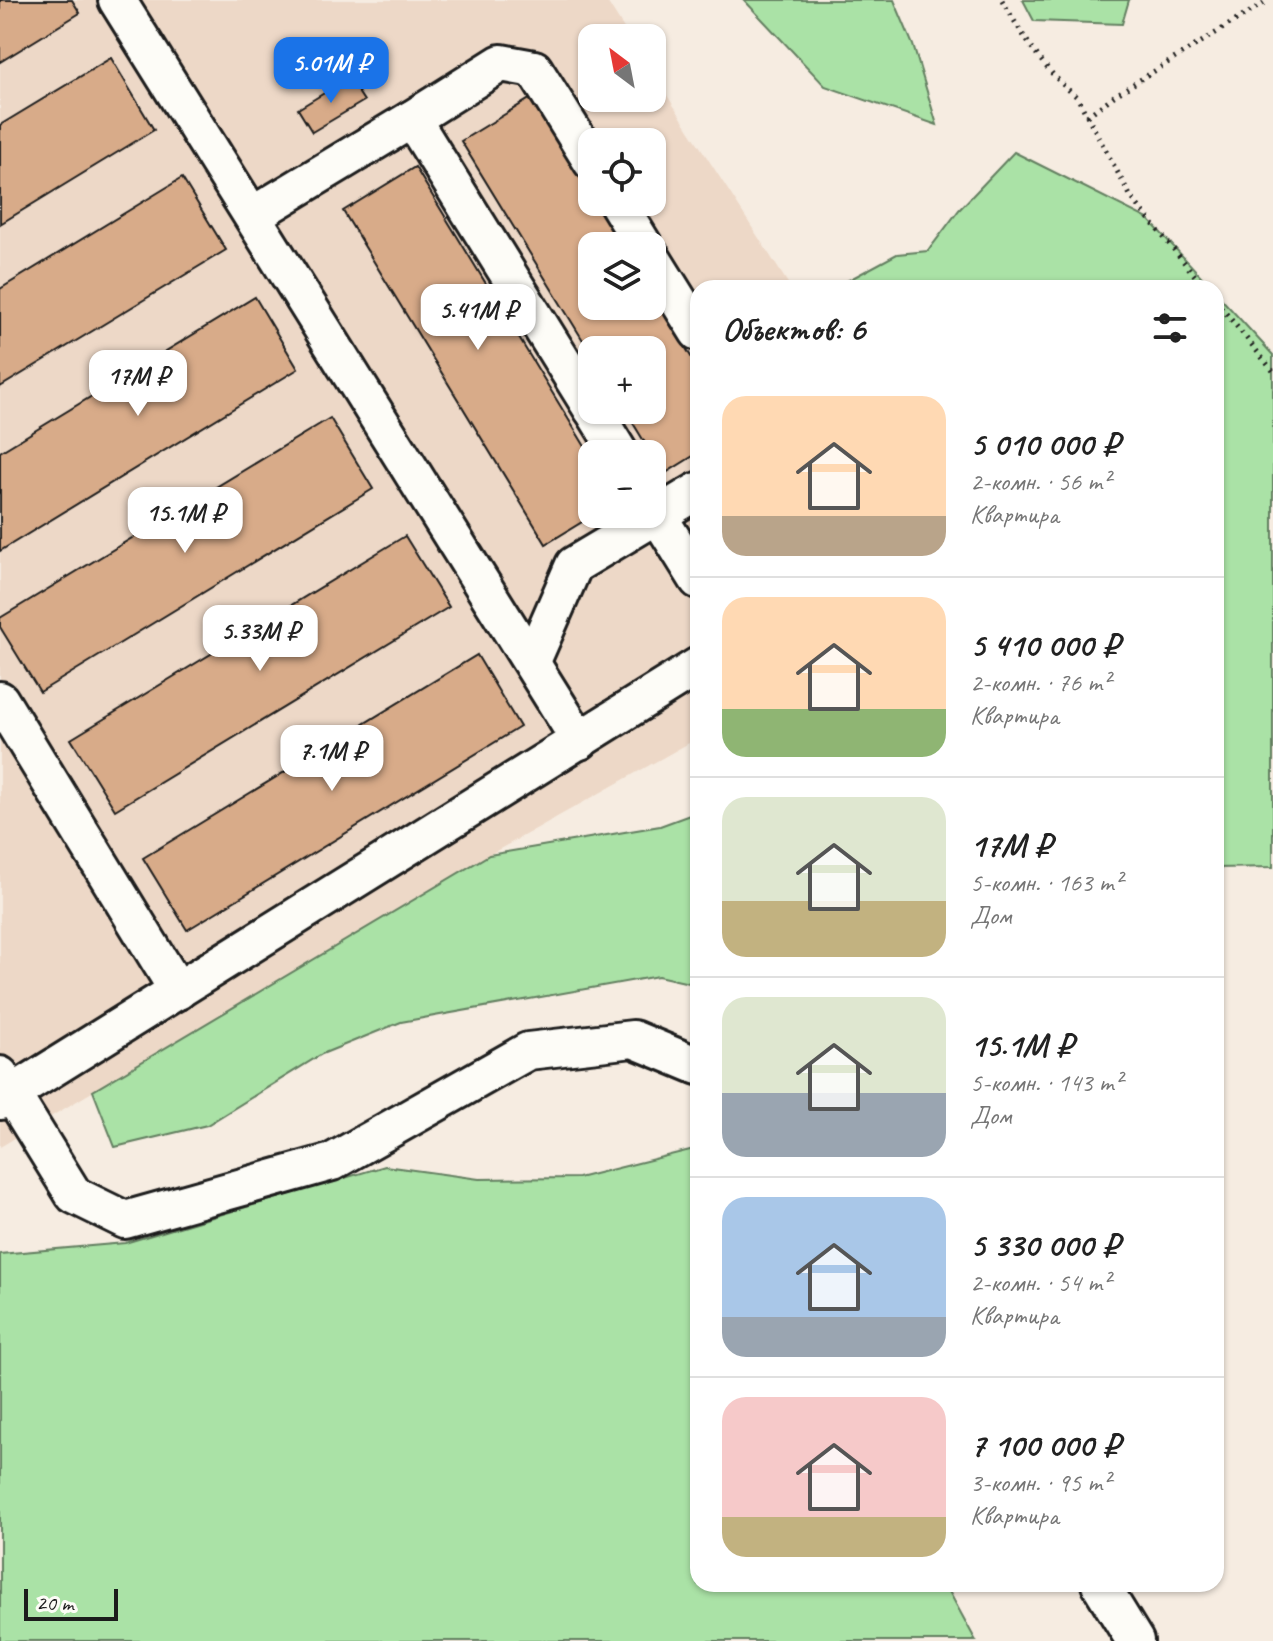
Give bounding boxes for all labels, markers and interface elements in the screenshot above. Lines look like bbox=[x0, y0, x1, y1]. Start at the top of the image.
north arrow bbox=[578, 24, 666, 112]
map controls bbox=[578, 24, 666, 528]
pin: 5.01M ₽ bbox=[257, 37, 405, 105]
text: 5.01M ₽ bbox=[292, 46, 370, 79]
button: locate bbox=[578, 128, 666, 216]
button: layers bbox=[578, 232, 666, 320]
pin: 5.41M ₽ bbox=[404, 284, 552, 352]
text: 5.41M ₽ bbox=[439, 293, 517, 326]
icon: filters bbox=[1148, 306, 1192, 350]
text: Объектов: 6 bbox=[722, 307, 865, 350]
button: + bbox=[578, 336, 666, 424]
pin: 17M ₽ bbox=[82, 350, 194, 418]
text: 17M ₽ bbox=[107, 359, 169, 392]
text: 5 010 000 ₽ bbox=[970, 422, 1119, 465]
icon: home bbox=[786, 428, 882, 524]
button: − bbox=[578, 440, 666, 528]
text: 2-комн. · 56 m² bbox=[970, 465, 1110, 498]
pin: 15.1M ₽ bbox=[111, 487, 259, 555]
text: 15.1M ₽ bbox=[146, 496, 224, 529]
text: Квартира bbox=[970, 498, 1059, 531]
pin: 5.33M ₽ bbox=[186, 605, 334, 673]
text: 5.33M ₽ bbox=[221, 614, 299, 647]
text: 5 410 000 ₽ bbox=[970, 623, 1119, 666]
icon: home bbox=[786, 629, 882, 725]
text: 2-комн. · 76 m² bbox=[970, 666, 1110, 699]
text: Квартира bbox=[970, 699, 1059, 732]
pin: 7.1M ₽ bbox=[267, 725, 397, 793]
text: 7.1M ₽ bbox=[298, 734, 366, 767]
text: 17M ₽ bbox=[970, 823, 1051, 866]
icon: home bbox=[786, 829, 882, 925]
text: 5-комн. · 163 m² bbox=[970, 866, 1122, 899]
text: Дом bbox=[970, 899, 1012, 932]
text: 15.1M ₽ bbox=[970, 1023, 1073, 1066]
icon: home bbox=[786, 1029, 882, 1125]
text: 5-комн. · 143 m² bbox=[970, 1066, 1122, 1099]
text: Дом bbox=[970, 1099, 1012, 1132]
text: 5 330 000 ₽ bbox=[970, 1223, 1119, 1266]
icon: home bbox=[786, 1229, 882, 1325]
text: 2-комн. · 54 m² bbox=[970, 1266, 1110, 1299]
text: Квартира bbox=[970, 1299, 1059, 1332]
text: 7 100 000 ₽ bbox=[970, 1423, 1119, 1466]
icon: home bbox=[786, 1429, 882, 1525]
text: 3-комн. · 95 m² bbox=[970, 1466, 1110, 1499]
text: Квартира bbox=[970, 1499, 1059, 1532]
scale bar bbox=[24, 1585, 118, 1621]
text: 20 m bbox=[36, 1589, 73, 1617]

